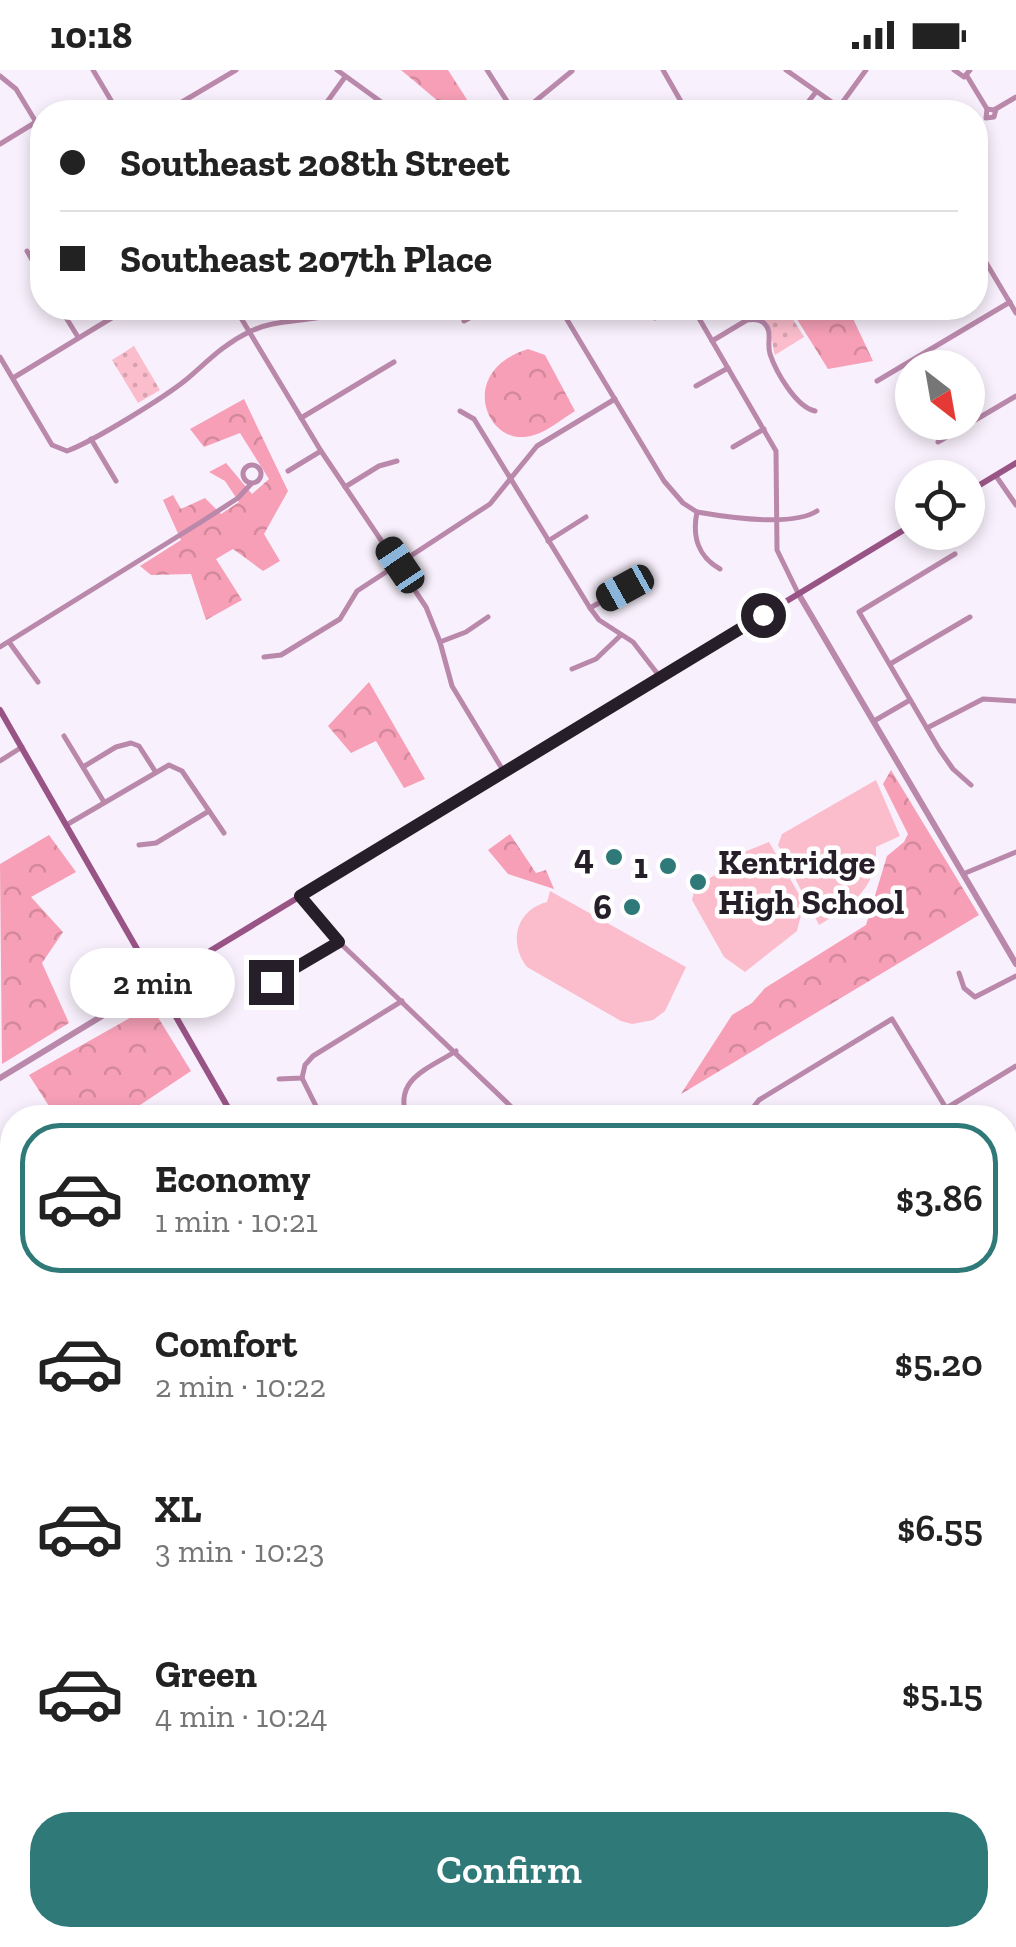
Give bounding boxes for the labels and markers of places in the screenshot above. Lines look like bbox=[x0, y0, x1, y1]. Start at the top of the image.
place label: 4 bbox=[574, 836, 594, 878]
place label: Kentridge High School bbox=[718, 841, 905, 923]
place label: 1 bbox=[634, 845, 648, 887]
marker: 4 bbox=[603, 846, 625, 868]
marker: 1 bbox=[657, 855, 679, 877]
marker: Kentridge High School bbox=[687, 871, 709, 893]
place label: 6 bbox=[593, 886, 612, 928]
marker: 6 bbox=[621, 896, 643, 918]

